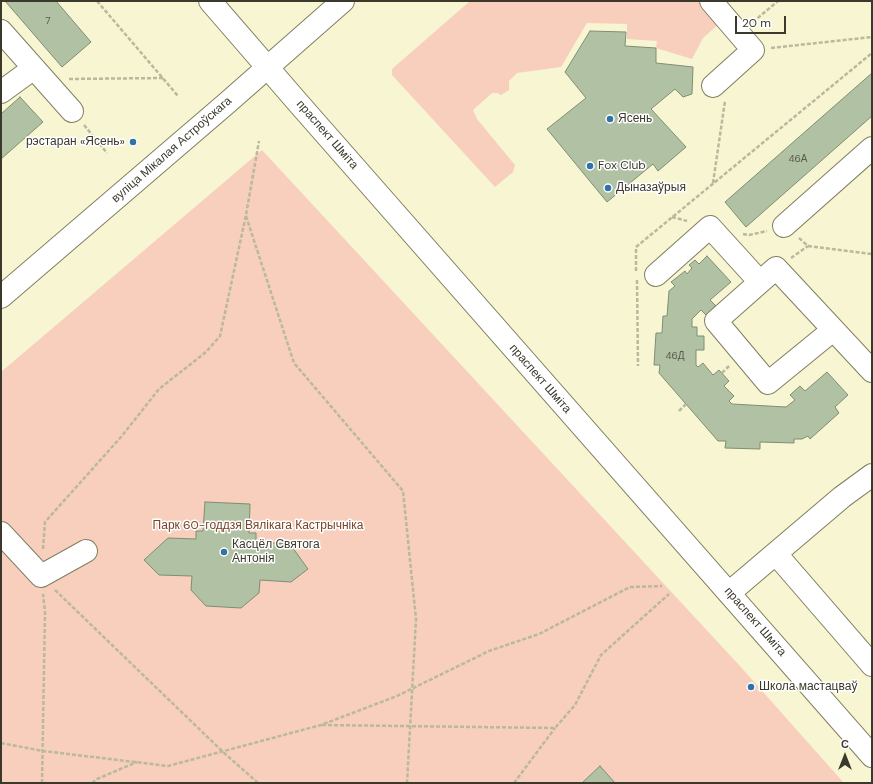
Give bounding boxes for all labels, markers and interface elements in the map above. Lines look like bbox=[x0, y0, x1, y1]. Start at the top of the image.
scale bar bbox=[737, 8, 788, 34]
house number: 7 bbox=[45, 15, 51, 27]
text: 20 m bbox=[742, 15, 771, 31]
street label: вуліца Мікалая Астроўскага bbox=[109, 94, 235, 206]
street label: праспект Шміта bbox=[293, 97, 361, 173]
place label: Ясень bbox=[618, 112, 652, 126]
marker: Ясень bbox=[605, 114, 615, 124]
place label: рэстаран «Ясень» bbox=[26, 135, 125, 149]
marker: рэстаран «Ясень» bbox=[128, 137, 138, 147]
house number: 46А bbox=[788, 153, 808, 165]
place label: Fox Club bbox=[598, 159, 646, 173]
marker: Fox Club bbox=[585, 161, 595, 171]
place label: Дыназаўрыя bbox=[616, 181, 686, 195]
marker: Дыназаўрыя bbox=[603, 183, 613, 193]
street label: праспект Шміта bbox=[506, 341, 574, 417]
house number: 46Д bbox=[665, 350, 685, 362]
park label: Парк 60-годдзя Вялікага Кастрычніка bbox=[153, 519, 363, 533]
place label: Касцёл Святога Антонія bbox=[232, 538, 320, 566]
marker: Касцёл Святога Антонія bbox=[219, 547, 229, 557]
street label: праспект Шміта bbox=[721, 584, 789, 660]
place label: Школа мастацваў bbox=[759, 680, 857, 694]
marker: Школа мастацваў bbox=[746, 682, 756, 692]
north arrow bbox=[825, 736, 865, 776]
text: С bbox=[841, 737, 849, 751]

